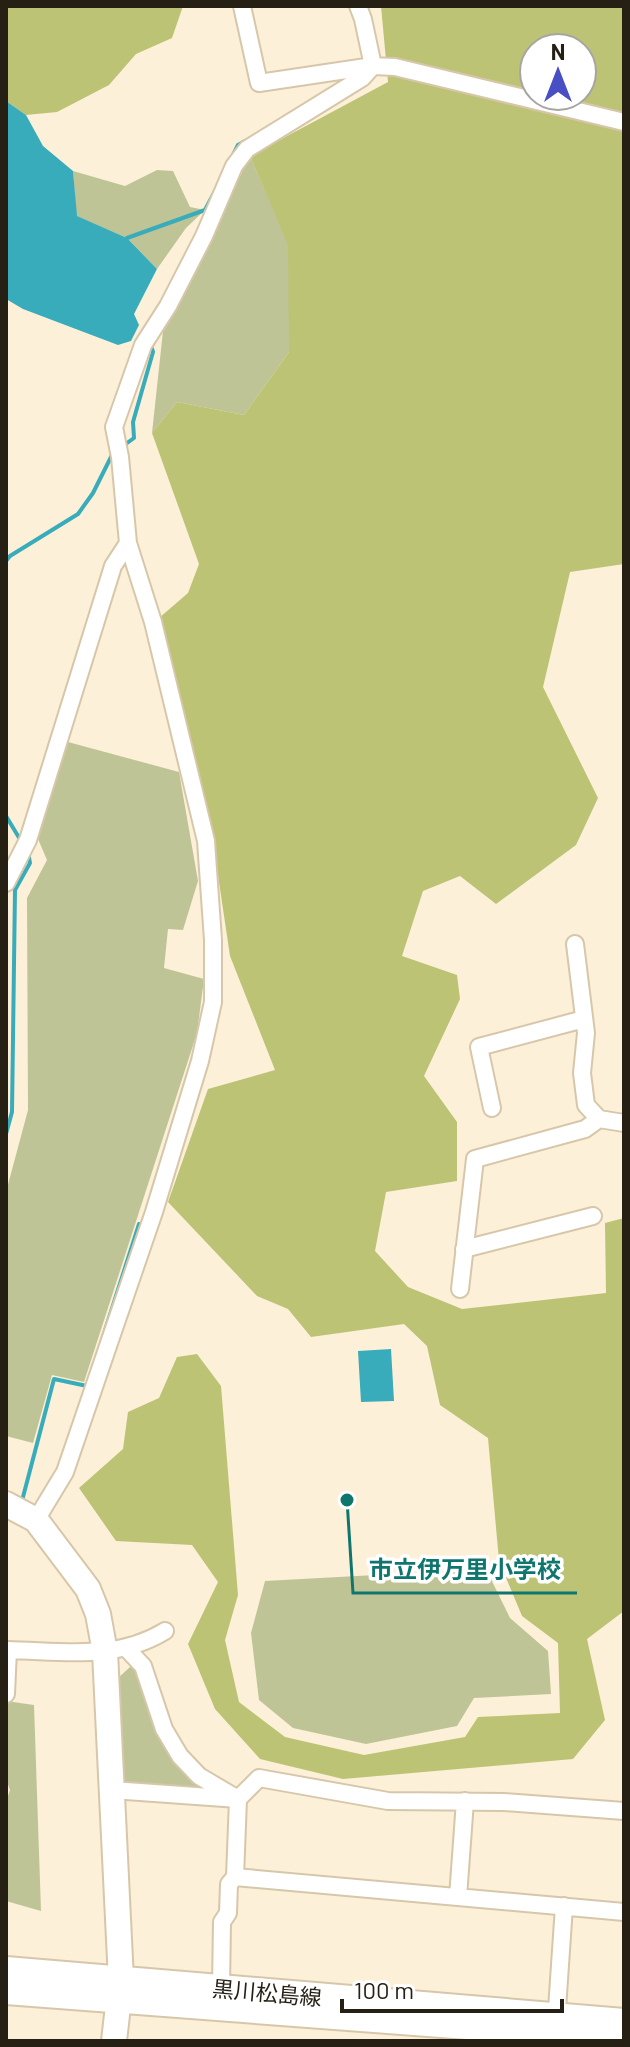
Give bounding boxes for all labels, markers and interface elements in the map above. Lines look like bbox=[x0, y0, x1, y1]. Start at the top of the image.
north arrow bbox=[518, 32, 598, 112]
text: N bbox=[551, 38, 565, 64]
callout: 市立伊万里小学校 bbox=[353, 1545, 577, 1593]
text: 市立伊万里小学校 bbox=[369, 1554, 561, 1583]
scale bar bbox=[342, 1963, 562, 2013]
street label: 黒川松島線 bbox=[211, 1974, 323, 2010]
text: 100 m bbox=[354, 1975, 414, 2004]

